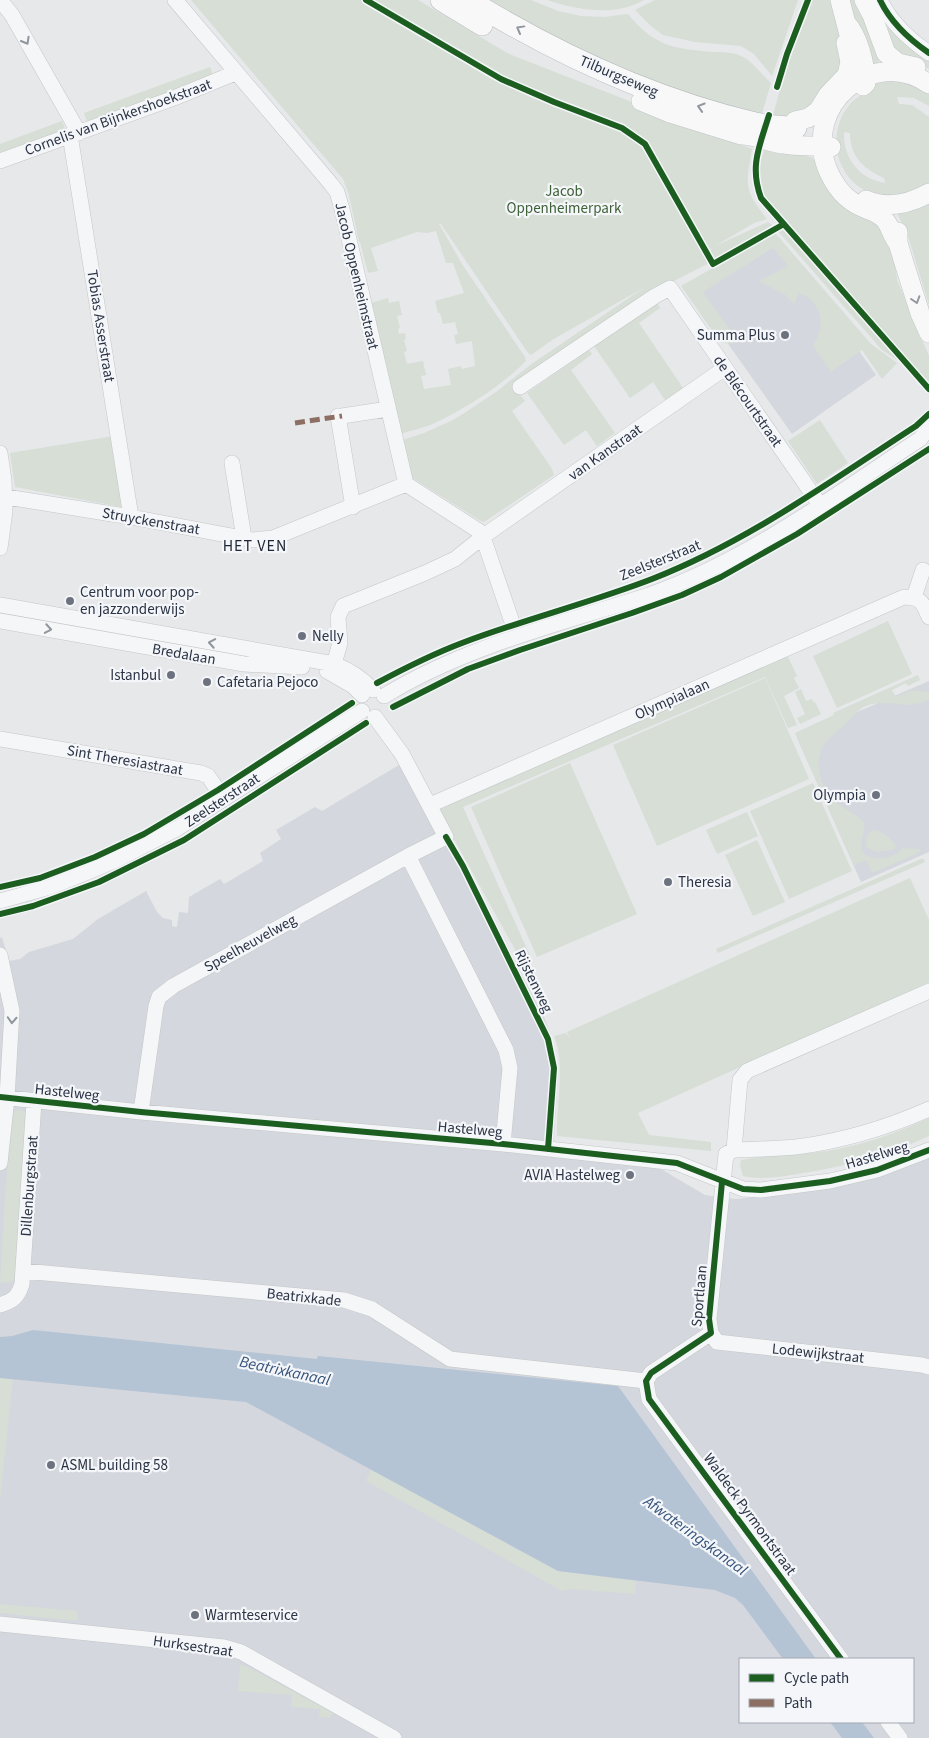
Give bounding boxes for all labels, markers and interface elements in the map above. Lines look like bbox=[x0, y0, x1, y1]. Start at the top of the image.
one-way arrow bbox=[516, 26, 525, 36]
one-way arrow bbox=[20, 36, 30, 45]
street label: Tilburgseweg bbox=[576, 50, 662, 103]
street label: Cornelis van Bijnkershoekstraat bbox=[22, 74, 214, 161]
one-way arrow bbox=[697, 103, 705, 113]
park label: Jacob Oppenheimerpark bbox=[507, 181, 622, 219]
street label: Jacob Oppenheimstraat bbox=[329, 200, 384, 352]
street label: Tobias Asserstraat bbox=[81, 268, 120, 384]
one-way arrow bbox=[910, 295, 920, 304]
place label: Summa Plus bbox=[697, 325, 775, 346]
marker: Summa Plus bbox=[779, 329, 791, 341]
street label: de Blécourtstraat bbox=[708, 351, 787, 451]
street label: van Kanstraat bbox=[564, 419, 646, 486]
street label: Struyckenstraat bbox=[101, 503, 201, 540]
district label: HET VEN bbox=[223, 535, 287, 557]
street label: Zeelsterstraat bbox=[616, 535, 704, 586]
place label: Centrum voor pop- en jazzonderwijs bbox=[80, 582, 199, 620]
marker: Centrum voor pop- en jazzonderwijs bbox=[64, 595, 76, 607]
one-way arrow bbox=[44, 624, 52, 634]
place label: Nelly bbox=[312, 626, 344, 647]
marker: Nelly bbox=[296, 630, 308, 642]
one-way arrow bbox=[208, 638, 216, 648]
street label: Bredalaan bbox=[150, 639, 217, 670]
place label: Istanbul bbox=[110, 665, 161, 686]
marker: Istanbul bbox=[165, 669, 177, 681]
place label: Cafetaria Pejoco bbox=[217, 672, 318, 693]
street label: Olympialaan bbox=[631, 674, 713, 725]
marker: Cafetaria Pejoco bbox=[201, 676, 213, 688]
street label: Sint Theresiastraat bbox=[65, 740, 185, 781]
street label: Zeelsterstraat bbox=[181, 768, 264, 833]
place label: Olympia bbox=[813, 785, 866, 806]
marker: Olympia bbox=[870, 789, 882, 801]
place label: Theresia bbox=[678, 872, 732, 893]
marker: Theresia bbox=[662, 876, 674, 888]
street label: Speelheuvelweg bbox=[200, 909, 301, 977]
street label: Rijstenweg bbox=[509, 946, 558, 1017]
one-way arrow bbox=[6, 1016, 17, 1024]
street label: Hastelweg bbox=[34, 1079, 101, 1106]
street label: Hastelweg bbox=[437, 1116, 504, 1143]
street label: Dillenburgstraat bbox=[15, 1135, 44, 1237]
street label: Hastelweg bbox=[843, 1136, 912, 1175]
place label: AVIA Hastelweg bbox=[524, 1165, 620, 1186]
marker: AVIA Hastelweg bbox=[624, 1169, 636, 1181]
street label: Sportlaan bbox=[686, 1264, 713, 1328]
street label: Beatrixkade bbox=[266, 1283, 342, 1312]
street label: Lodewijkstraat bbox=[771, 1338, 865, 1369]
water label: Beatrixkanaal bbox=[237, 1351, 332, 1391]
street label: Waldeck Pyrmontstraat bbox=[698, 1449, 801, 1580]
place label: ASML building 58 bbox=[61, 1455, 168, 1476]
marker: ASML building 58 bbox=[45, 1459, 57, 1471]
water label: Afwateringskanaal bbox=[638, 1490, 752, 1581]
place label: Warmteservice bbox=[205, 1605, 298, 1626]
marker: Warmteservice bbox=[189, 1609, 201, 1621]
street label: Hurksestraat bbox=[152, 1631, 234, 1662]
legend bbox=[739, 1658, 914, 1723]
text: Cycle path bbox=[784, 1668, 849, 1689]
text: Path bbox=[784, 1693, 812, 1714]

